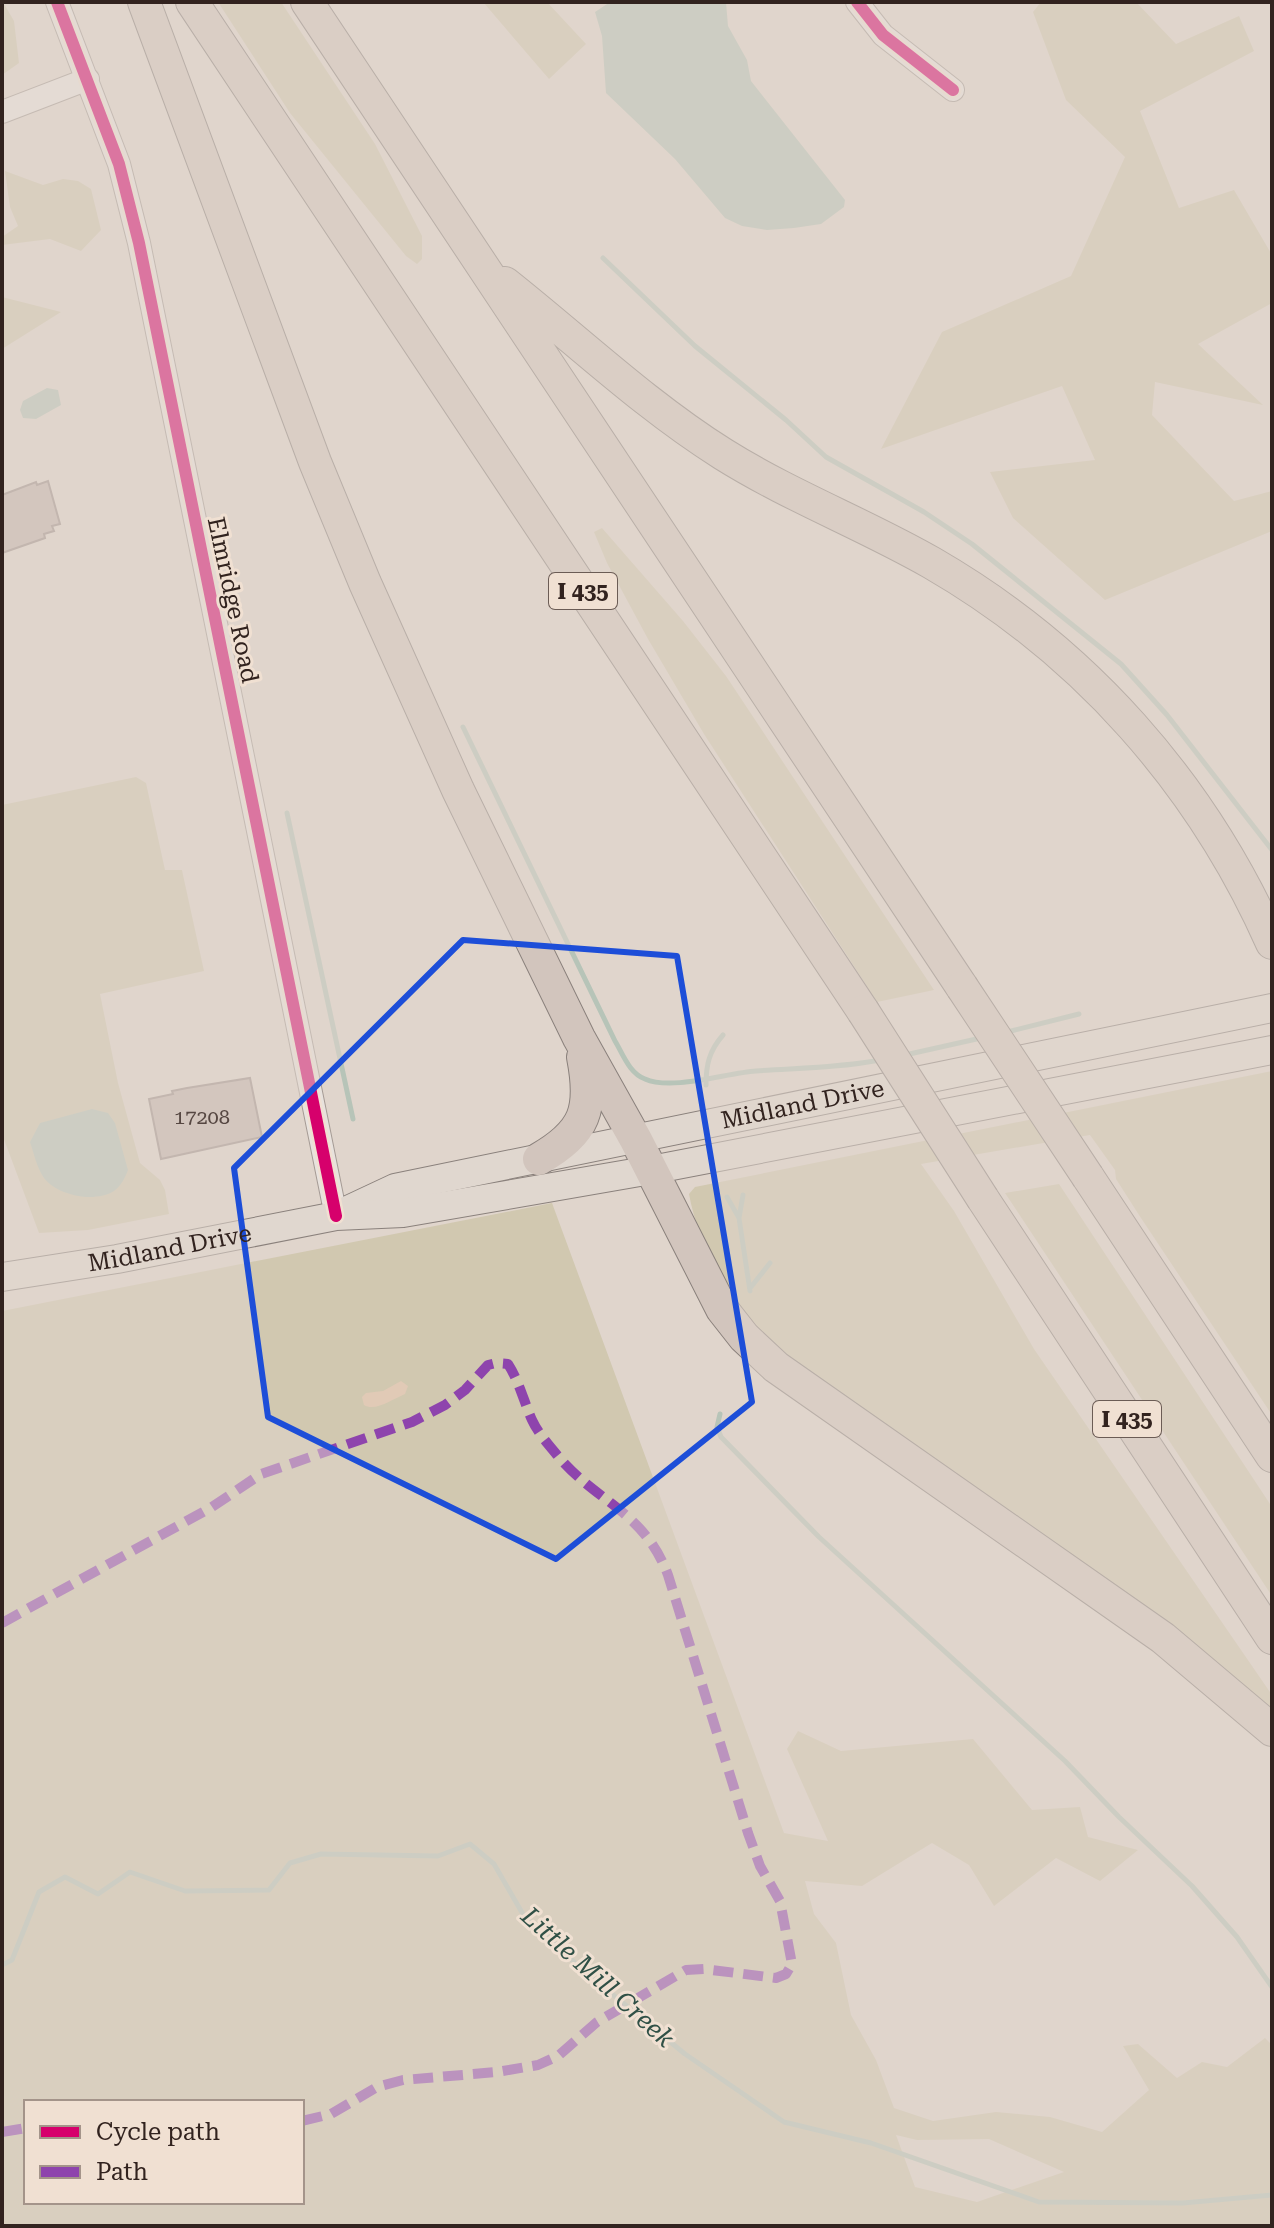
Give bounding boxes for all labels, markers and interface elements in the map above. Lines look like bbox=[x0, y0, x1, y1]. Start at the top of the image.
street label: Elmridge Road bbox=[202, 515, 264, 685]
road number: I 435 bbox=[549, 573, 617, 609]
street label: Midland Drive bbox=[718, 1074, 887, 1135]
house number: 17208 bbox=[174, 1105, 230, 1129]
street label: Midland Drive bbox=[86, 1219, 254, 1277]
road number: I 435 bbox=[1093, 1401, 1161, 1437]
water label: Little Mill Creek bbox=[515, 1900, 681, 2054]
legend bbox=[24, 2100, 304, 2204]
text: Cycle path bbox=[96, 2118, 220, 2146]
text: Path bbox=[96, 2158, 148, 2186]

